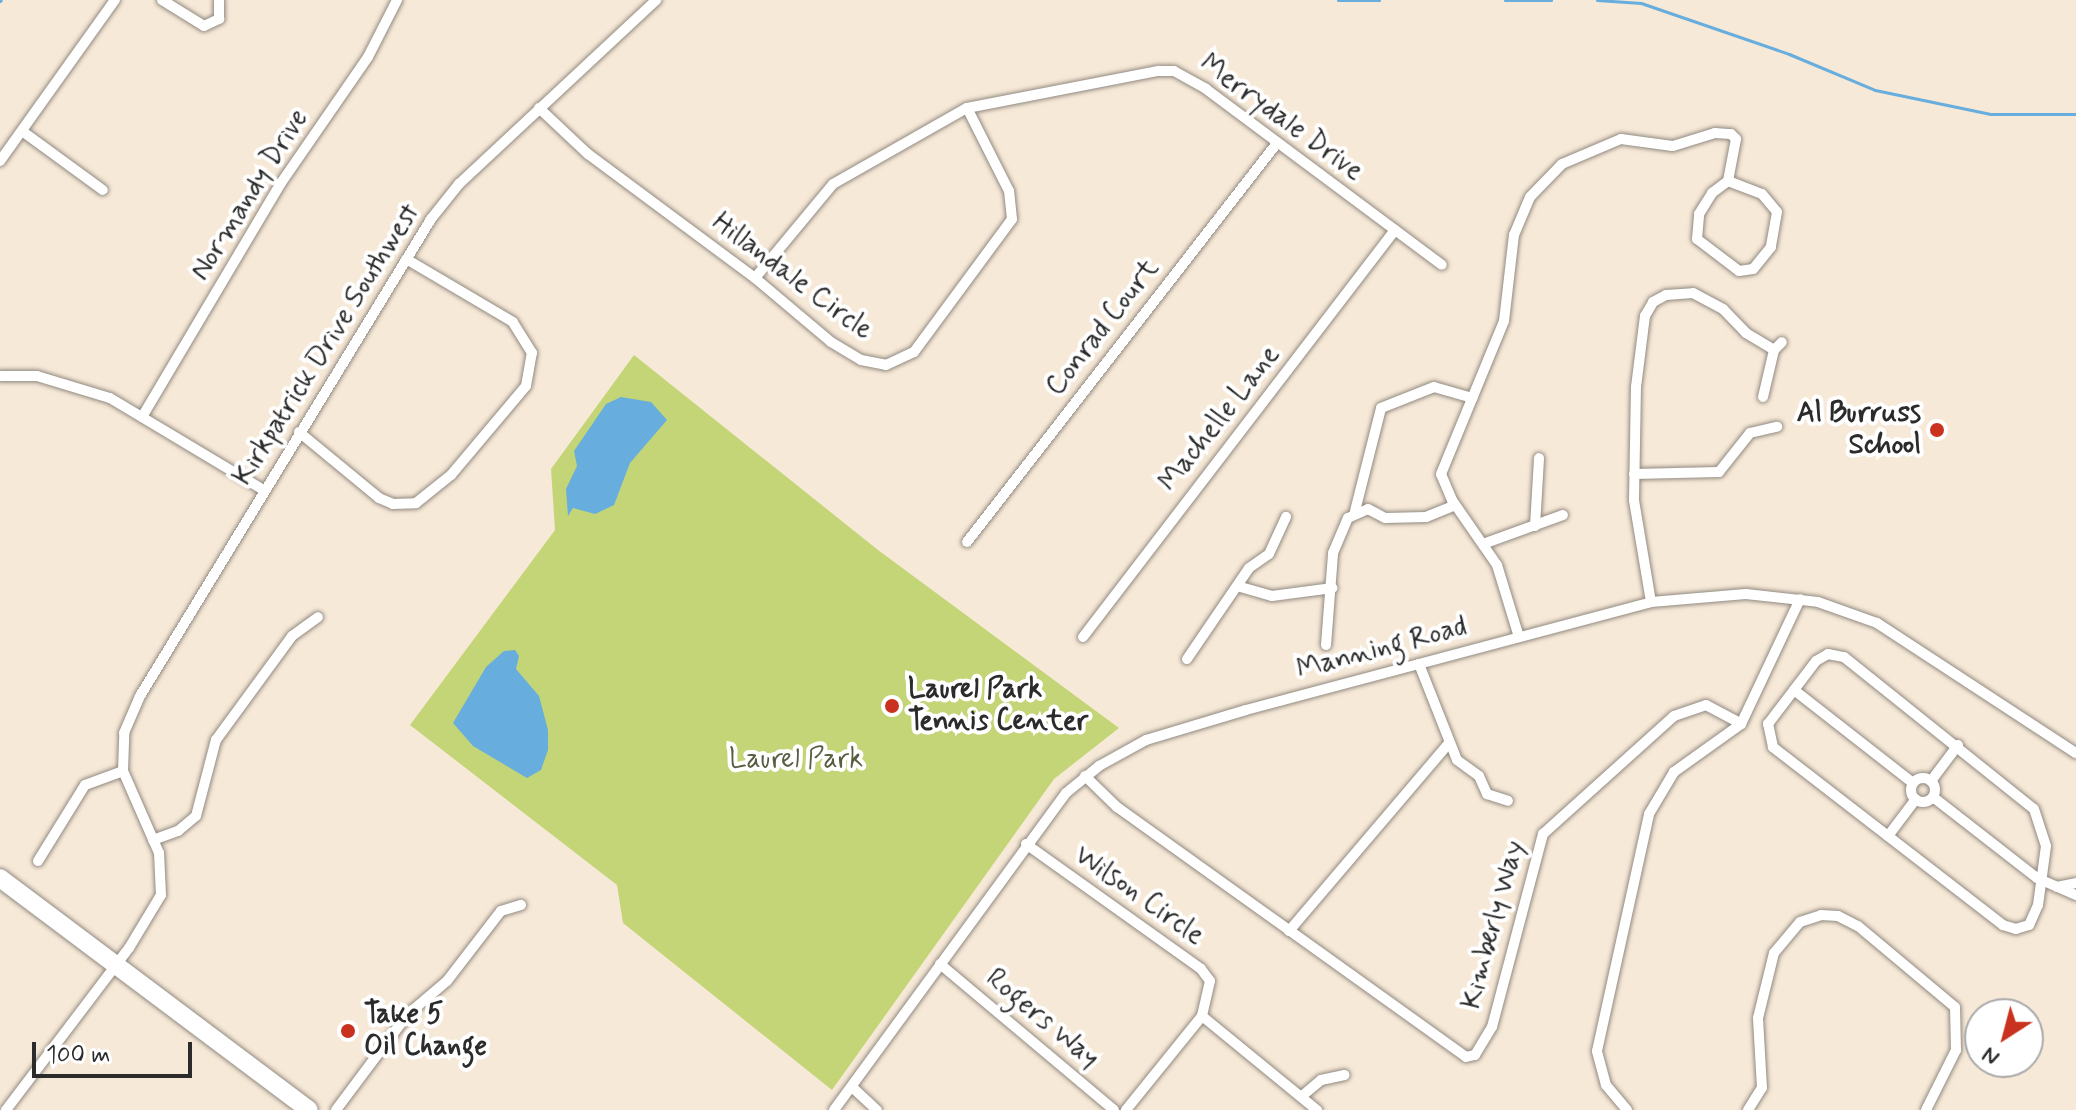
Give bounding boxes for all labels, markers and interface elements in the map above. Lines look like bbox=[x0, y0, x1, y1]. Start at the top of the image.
street label: Merrydale Drive bbox=[1193, 48, 1369, 188]
street label: Normandy Drive bbox=[184, 103, 316, 287]
street label: Kirkpatrick Drive Southwest bbox=[228, 200, 426, 490]
street label: Hillandale Circle bbox=[705, 206, 879, 348]
street label: Conrad Court bbox=[1040, 254, 1166, 402]
street label: Machelle Lane bbox=[1153, 340, 1287, 498]
place label: Al Burruss School bbox=[1798, 397, 1921, 463]
marker: Al Burruss School bbox=[1928, 421, 1946, 439]
street label: Manning Road bbox=[1294, 610, 1470, 688]
place label: Laurel Park Tennis Center bbox=[908, 673, 1083, 739]
marker: Laurel Park Tennis Center bbox=[883, 697, 901, 715]
park label: Laurel Park bbox=[729, 743, 863, 777]
street label: Kimberly Way bbox=[1455, 837, 1533, 1013]
street label: Wilson Circle bbox=[1067, 839, 1211, 953]
street label: Rogers Way bbox=[977, 961, 1107, 1077]
place label: Take 5 Oil Change bbox=[364, 998, 500, 1064]
north arrow bbox=[1964, 998, 2044, 1078]
marker: Take 5 Oil Change bbox=[339, 1022, 357, 1040]
scale bar bbox=[36, 1026, 196, 1076]
text: 100 m bbox=[46, 1040, 110, 1071]
text: N bbox=[1977, 1040, 2005, 1071]

